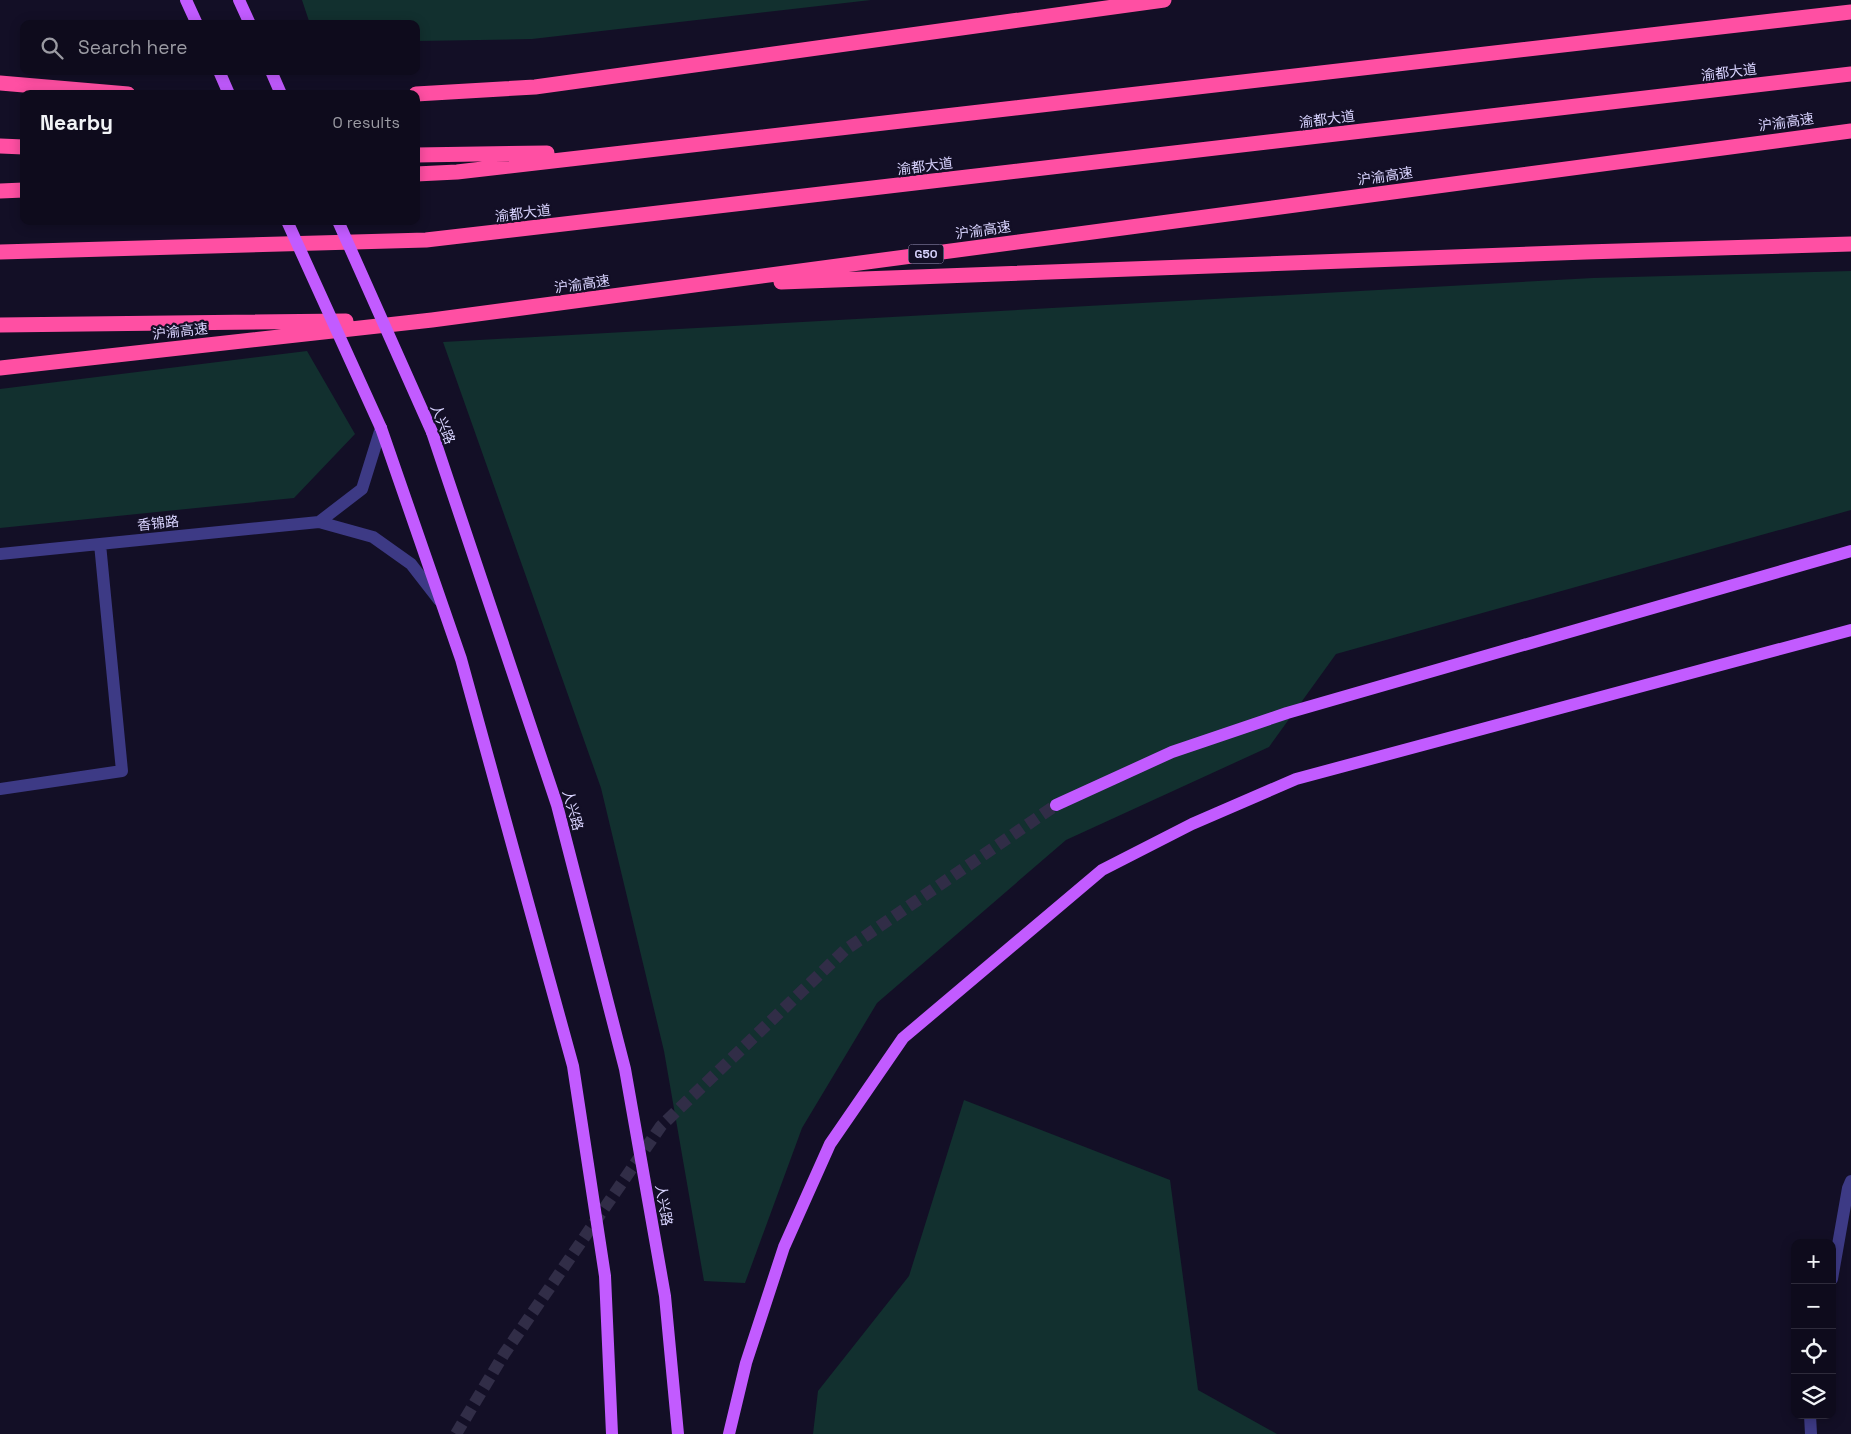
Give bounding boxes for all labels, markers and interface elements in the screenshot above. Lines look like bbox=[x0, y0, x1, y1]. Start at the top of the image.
search box bbox=[20, 20, 420, 75]
icon: search bbox=[38, 34, 66, 62]
text: Search here bbox=[78, 35, 188, 60]
street label: 渝都大道 bbox=[1700, 60, 1758, 84]
street label: 渝都大道 bbox=[1298, 107, 1356, 131]
text: Nearby bbox=[40, 109, 113, 136]
street label: 沪渝高速 bbox=[1757, 109, 1815, 135]
text: 0 results bbox=[332, 112, 400, 133]
street label: 渝都大道 bbox=[896, 154, 954, 178]
street label: 沪渝高速 bbox=[1356, 163, 1414, 189]
street label: 渝都大道 bbox=[494, 201, 552, 225]
street label: 沪渝高速 bbox=[954, 217, 1012, 243]
road number: G50 bbox=[908, 244, 944, 264]
street label: 沪渝高速 bbox=[553, 271, 611, 297]
street label: 沪渝高速 bbox=[151, 319, 209, 343]
street label: 人兴路 bbox=[427, 401, 459, 447]
street label: 香锦路 bbox=[136, 512, 180, 534]
street label: 人兴路 bbox=[559, 787, 587, 833]
street label: 人兴路 bbox=[651, 1183, 677, 1227]
map controls bbox=[1791, 1239, 1836, 1419]
button: + bbox=[1791, 1239, 1836, 1284]
button: − bbox=[1791, 1284, 1836, 1329]
button: locate bbox=[1791, 1329, 1836, 1374]
button: layers bbox=[1791, 1374, 1836, 1419]

